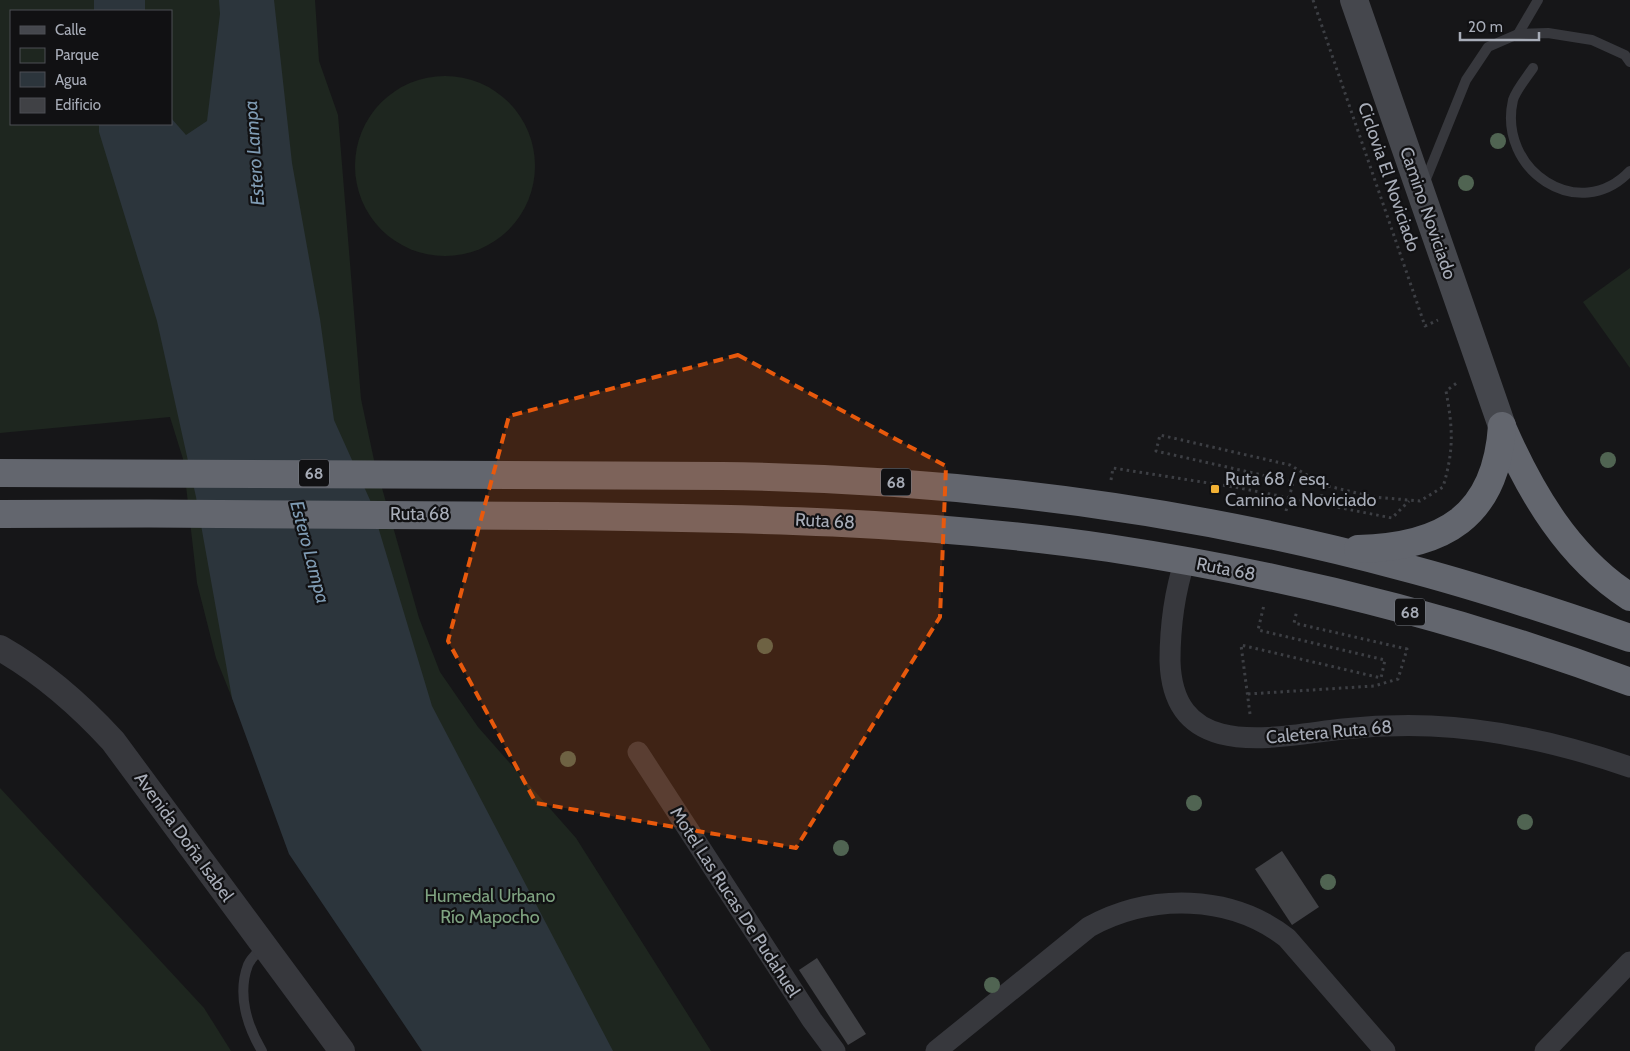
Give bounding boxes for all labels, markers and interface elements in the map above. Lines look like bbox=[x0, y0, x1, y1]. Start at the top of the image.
legend bbox=[10, 10, 172, 125]
scale bar bbox=[1460, 10, 1539, 42]
text: 20 m bbox=[1468, 18, 1503, 36]
text: Calle bbox=[55, 21, 86, 39]
text: Parque bbox=[55, 46, 99, 64]
text: Agua bbox=[55, 71, 87, 89]
text: Edificio bbox=[55, 96, 101, 114]
street label: Ciclovia El Noviciado bbox=[1353, 99, 1425, 255]
water label: Estero Lampa bbox=[239, 100, 269, 206]
street label: Camino Noviciado bbox=[1395, 144, 1461, 282]
road number: 68 bbox=[299, 459, 329, 486]
road number: 68 bbox=[881, 468, 911, 496]
place label: Ruta 68 / esq. Camino a Noviciado bbox=[1225, 468, 1376, 511]
marker: Ruta 68 / esq. Camino a Noviciado bbox=[1209, 483, 1221, 495]
water label: Estero Lampa bbox=[285, 498, 335, 606]
street label: Ruta 68 bbox=[390, 503, 450, 525]
street label: Ruta 68 bbox=[794, 508, 856, 534]
street label: Ruta 68 bbox=[1194, 552, 1258, 586]
road number: 68 bbox=[1395, 598, 1425, 626]
street label: Caletera Ruta 68 bbox=[1265, 716, 1393, 748]
street label: Avenida Doña Isabel bbox=[130, 768, 239, 907]
street label: Motel Las Rucas De Pudahuel bbox=[665, 803, 805, 1002]
park label: Humedal Urbano Río Mapocho bbox=[425, 885, 556, 928]

